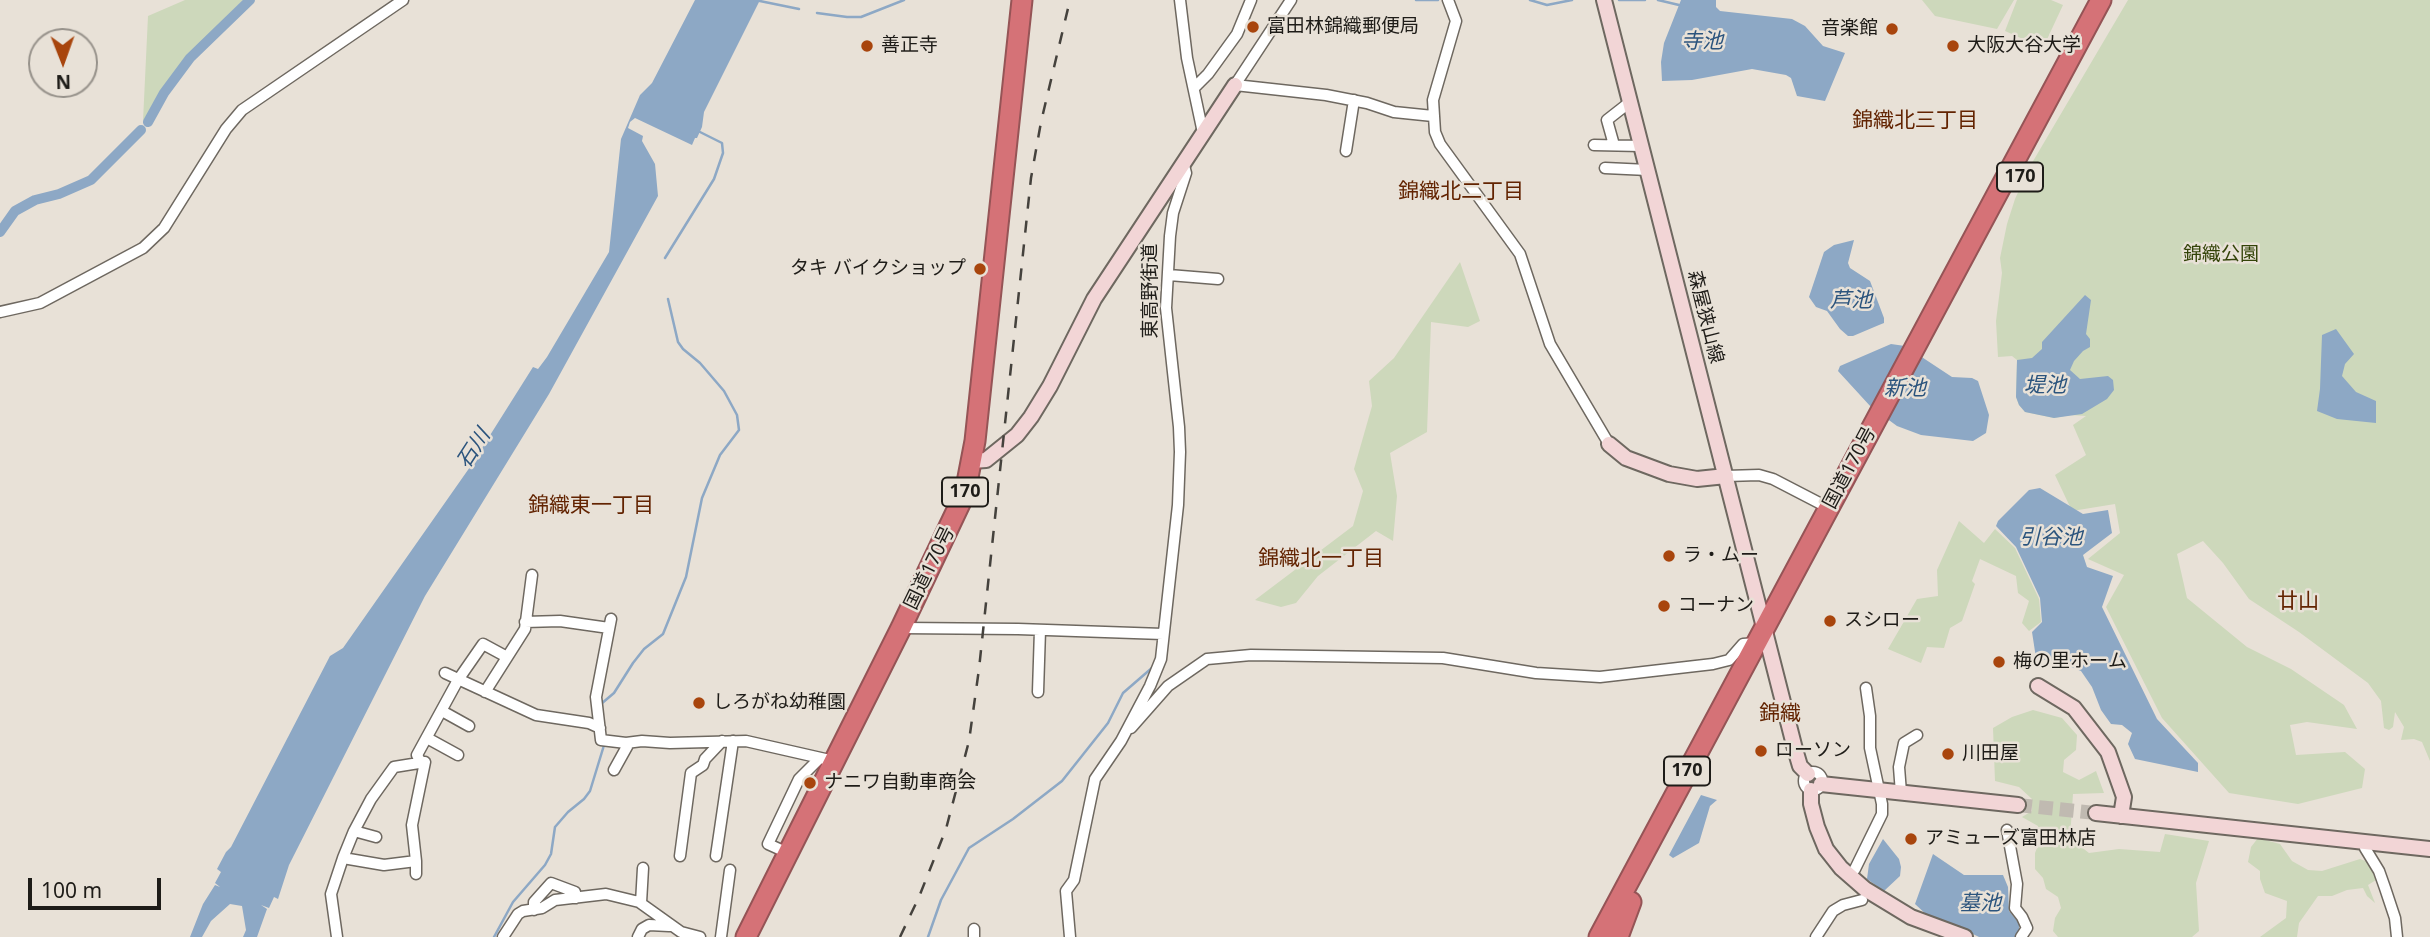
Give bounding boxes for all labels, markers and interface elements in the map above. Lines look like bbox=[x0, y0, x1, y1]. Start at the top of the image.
place label: 富田林錦織郵便局 bbox=[1267, 16, 1419, 38]
place label: 音楽館 bbox=[1821, 18, 1878, 40]
marker: 富田林錦織郵便局 bbox=[1245, 19, 1261, 35]
marker: 音楽館 bbox=[1884, 21, 1900, 37]
north arrow bbox=[28, 28, 98, 98]
water label: 寺池 bbox=[1681, 29, 1723, 55]
place label: 善正寺 bbox=[881, 35, 938, 57]
place label: 大阪大谷大学 bbox=[1967, 35, 2081, 57]
marker: 善正寺 bbox=[859, 38, 875, 54]
marker: 大阪大谷大学 bbox=[1945, 38, 1961, 54]
text: N bbox=[55, 69, 71, 95]
district label: 錦織北三丁目 bbox=[1852, 108, 1978, 134]
road number: 170 bbox=[1997, 162, 2043, 192]
district label: 錦織北二丁目 bbox=[1398, 179, 1524, 205]
street label: 東高野街道 bbox=[1140, 244, 1162, 338]
park label: 錦織公園 bbox=[2183, 244, 2259, 266]
place label: タキ バイクショップ bbox=[790, 258, 966, 280]
marker: タキ バイクショップ bbox=[972, 261, 988, 277]
street label: 森屋狭山線 bbox=[1682, 268, 1728, 366]
water label: 芦池 bbox=[1830, 288, 1872, 314]
water label: 堤池 bbox=[2024, 373, 2066, 399]
water label: 新池 bbox=[1884, 376, 1926, 402]
street label: 国道170号 bbox=[1819, 423, 1881, 513]
water label: 石川 bbox=[452, 425, 496, 473]
road number: 170 bbox=[942, 478, 988, 506]
district label: 錦織東一丁目 bbox=[528, 493, 654, 519]
street label: 国道170号 bbox=[900, 523, 960, 613]
water label: 引谷池 bbox=[2020, 525, 2082, 551]
place label: ラ・ムー bbox=[1683, 545, 1759, 567]
district label: 錦織北一丁目 bbox=[1258, 546, 1384, 572]
marker: ラ・ムー bbox=[1661, 548, 1677, 564]
district label: 廿山 bbox=[2277, 589, 2319, 615]
place label: コーナン bbox=[1678, 595, 1754, 617]
marker: コーナン bbox=[1656, 598, 1672, 614]
place label: スシロー bbox=[1844, 610, 1920, 632]
marker: スシロー bbox=[1822, 613, 1838, 629]
place label: 梅の里ホーム bbox=[2013, 651, 2127, 673]
marker: 梅の里ホーム bbox=[1991, 654, 2007, 670]
place label: しろがね幼稚園 bbox=[713, 692, 846, 714]
marker: しろがね幼稚園 bbox=[691, 695, 707, 711]
district label: 錦織 bbox=[1759, 701, 1801, 727]
place label: ローソン bbox=[1775, 740, 1851, 762]
marker: ローソン bbox=[1753, 743, 1769, 759]
place label: 川田屋 bbox=[1962, 743, 2019, 765]
marker: 川田屋 bbox=[1940, 746, 1956, 762]
road number: 170 bbox=[1664, 756, 1710, 786]
place label: ナニワ自動車商会 bbox=[824, 772, 976, 794]
marker: ナニワ自動車商会 bbox=[802, 775, 818, 791]
place label: アミューズ富田林店 bbox=[1925, 828, 2096, 850]
marker: アミューズ富田林店 bbox=[1903, 831, 1919, 847]
scale bar bbox=[32, 864, 164, 908]
text: 100 m bbox=[41, 876, 102, 904]
water label: 墓池 bbox=[1959, 891, 2001, 917]

